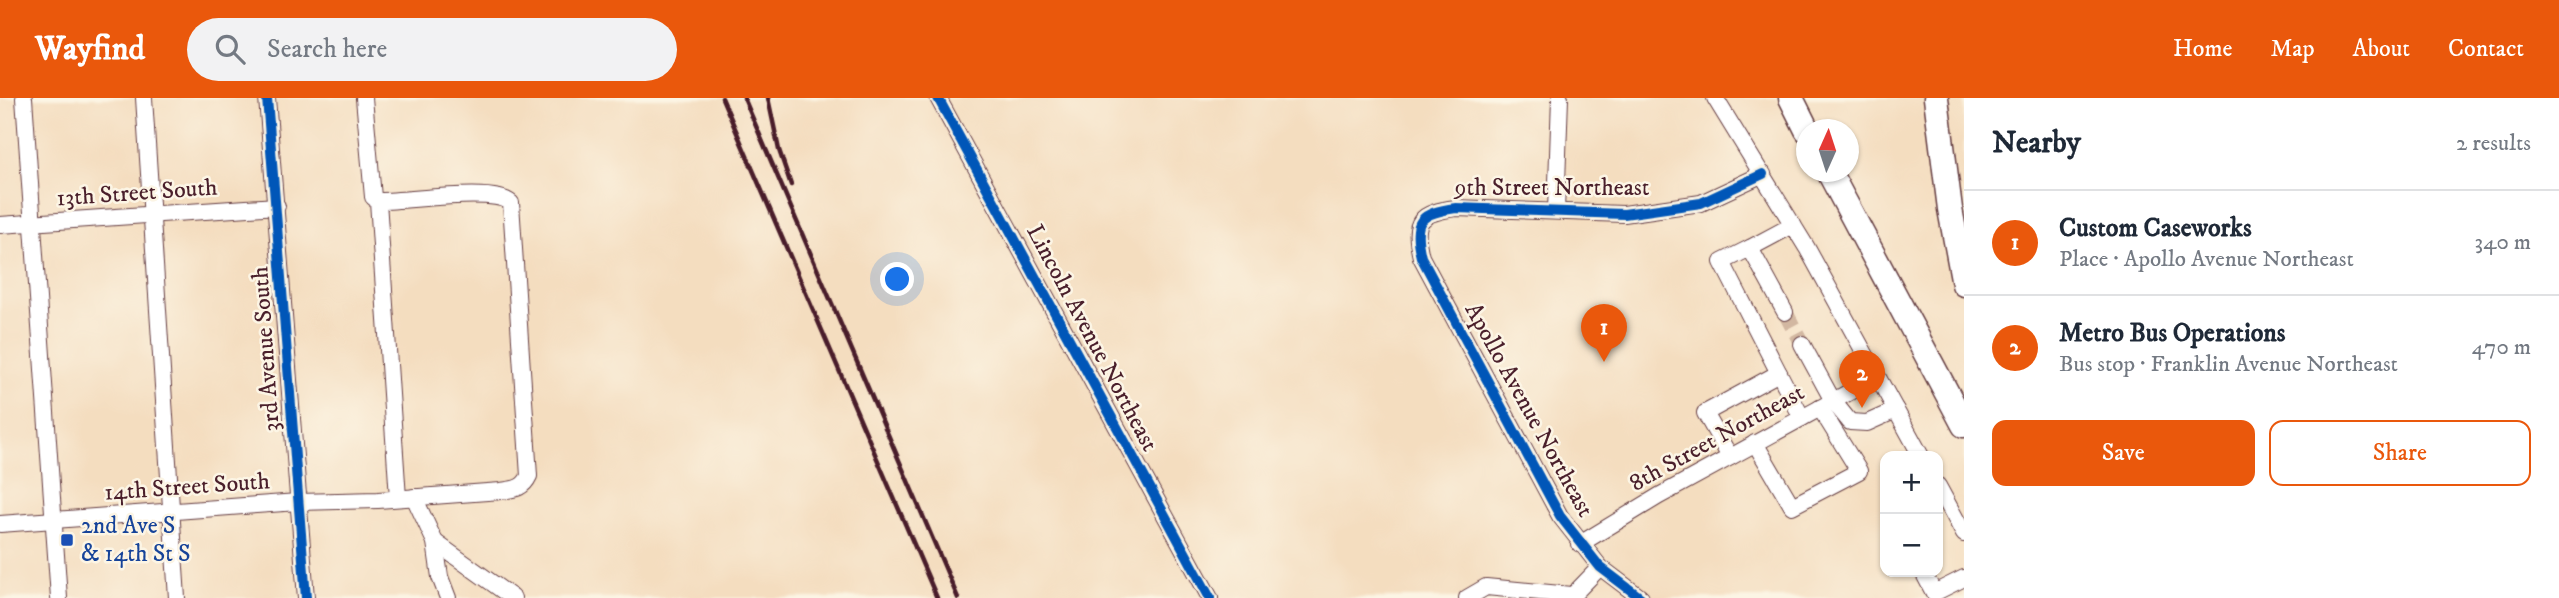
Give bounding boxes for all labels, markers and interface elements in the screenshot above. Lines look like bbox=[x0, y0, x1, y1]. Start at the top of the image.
search box bbox=[187, 18, 677, 81]
text: Wayfind bbox=[35, 29, 145, 70]
icon: search bbox=[211, 30, 249, 68]
text: Search here bbox=[267, 33, 387, 66]
text: Home bbox=[2173, 34, 2232, 64]
text: Map bbox=[2270, 34, 2315, 64]
text: About bbox=[2353, 34, 2410, 64]
text: Contact bbox=[2448, 34, 2524, 64]
north arrow bbox=[1796, 119, 1859, 182]
text: Nearby bbox=[1992, 125, 2081, 162]
text: 2 results bbox=[2456, 129, 2531, 158]
street label: 13th Street South bbox=[56, 172, 219, 214]
street label: 9th Street Northeast bbox=[1453, 173, 1650, 203]
text: Custom Caseworks bbox=[2059, 212, 2252, 245]
street label: Lincoln Avenue Northeast bbox=[1019, 219, 1165, 457]
text: 1 bbox=[2011, 228, 2019, 257]
text: 340 m bbox=[2475, 228, 2531, 257]
text: Place · Apollo Avenue Northeast bbox=[2059, 245, 2354, 274]
your location bbox=[880, 262, 914, 296]
street label: 3rd Avenue South bbox=[245, 265, 287, 433]
street label: Apollo Avenue Northeast bbox=[1458, 298, 1600, 523]
pin: 1 bbox=[1581, 304, 1627, 362]
text: Metro Bus Operations bbox=[2059, 317, 2286, 350]
text: 2 bbox=[2009, 333, 2021, 362]
text: 470 m bbox=[2472, 333, 2531, 362]
pin: 2 bbox=[1839, 350, 1885, 408]
text: Bus stop · Franklin Avenue Northeast bbox=[2059, 350, 2398, 379]
street label: 8th Street Northeast bbox=[1624, 377, 1810, 498]
button: Save bbox=[1992, 420, 2255, 486]
button: Share bbox=[2269, 420, 2531, 486]
map controls bbox=[1880, 451, 1943, 577]
button: + bbox=[1880, 451, 1943, 514]
street label: 14th Street South bbox=[103, 466, 271, 508]
place label: 2nd Ave S & 14th St S bbox=[81, 511, 191, 569]
button: − bbox=[1880, 514, 1943, 577]
marker: 2nd Ave S & 14th St S bbox=[59, 532, 75, 548]

